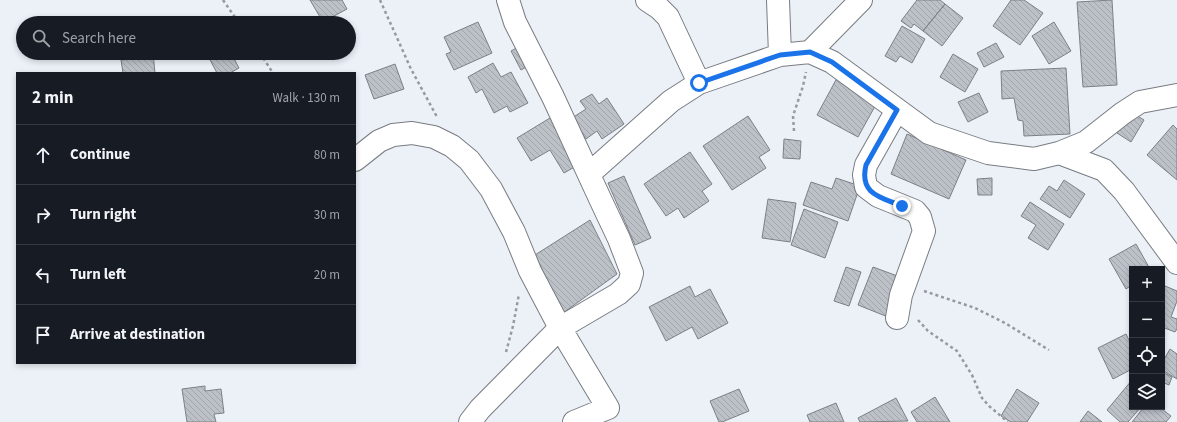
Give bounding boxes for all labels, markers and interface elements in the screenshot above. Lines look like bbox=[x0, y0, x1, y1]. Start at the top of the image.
search box bbox=[16, 16, 356, 60]
icon: search bbox=[30, 27, 52, 49]
text: Search here bbox=[62, 28, 136, 49]
route start bbox=[690, 74, 708, 92]
text: 2 min bbox=[32, 86, 73, 110]
text: Walk · 130 m bbox=[272, 89, 340, 107]
icon: ahead bbox=[32, 144, 54, 166]
text: Continue bbox=[70, 144, 130, 165]
text: 80 m bbox=[314, 146, 340, 164]
route end bbox=[893, 197, 911, 215]
icon: right bbox=[32, 204, 54, 226]
text: Turn right bbox=[70, 204, 136, 225]
text: 30 m bbox=[314, 206, 340, 224]
icon: left bbox=[32, 264, 54, 286]
text: Turn left bbox=[70, 264, 126, 285]
text: 20 m bbox=[314, 266, 340, 284]
map controls bbox=[1129, 266, 1165, 410]
button: + bbox=[1129, 266, 1165, 302]
button: − bbox=[1129, 302, 1165, 338]
icon: arrive bbox=[32, 324, 54, 346]
text: Arrive at destination bbox=[70, 324, 205, 345]
button: locate bbox=[1129, 338, 1165, 374]
button: layers bbox=[1129, 374, 1165, 410]

